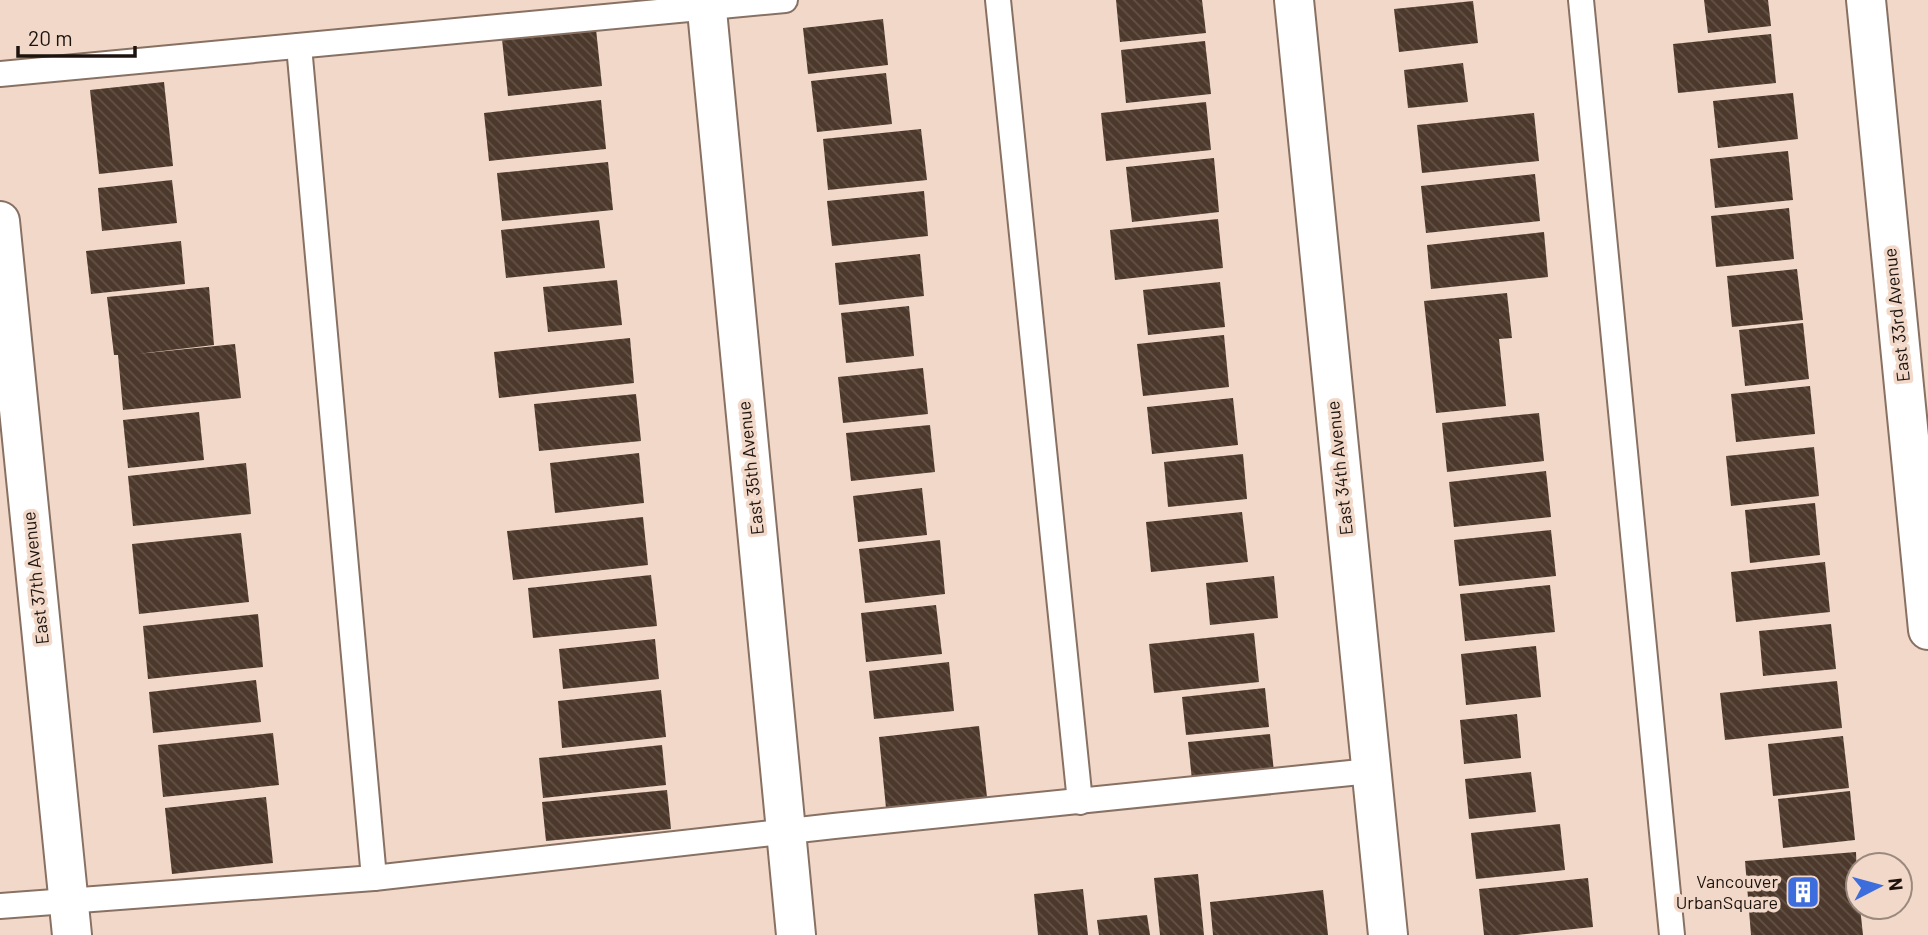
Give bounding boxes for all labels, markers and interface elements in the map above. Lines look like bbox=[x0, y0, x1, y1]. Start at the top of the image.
scale bar bbox=[18, 14, 135, 58]
text: 20 m bbox=[28, 25, 73, 50]
street label: East 33rd Avenue bbox=[1878, 247, 1914, 383]
street label: East 35th Avenue bbox=[732, 400, 768, 536]
street label: East 34th Avenue bbox=[1321, 400, 1357, 536]
street label: East 37th Avenue bbox=[17, 510, 53, 646]
north arrow bbox=[1844, 851, 1914, 921]
place label: Vancouver UrbanSquare bbox=[1676, 870, 1778, 913]
building icon: Vancouver UrbanSquare bbox=[1784, 873, 1822, 911]
text: N bbox=[1884, 877, 1909, 892]

